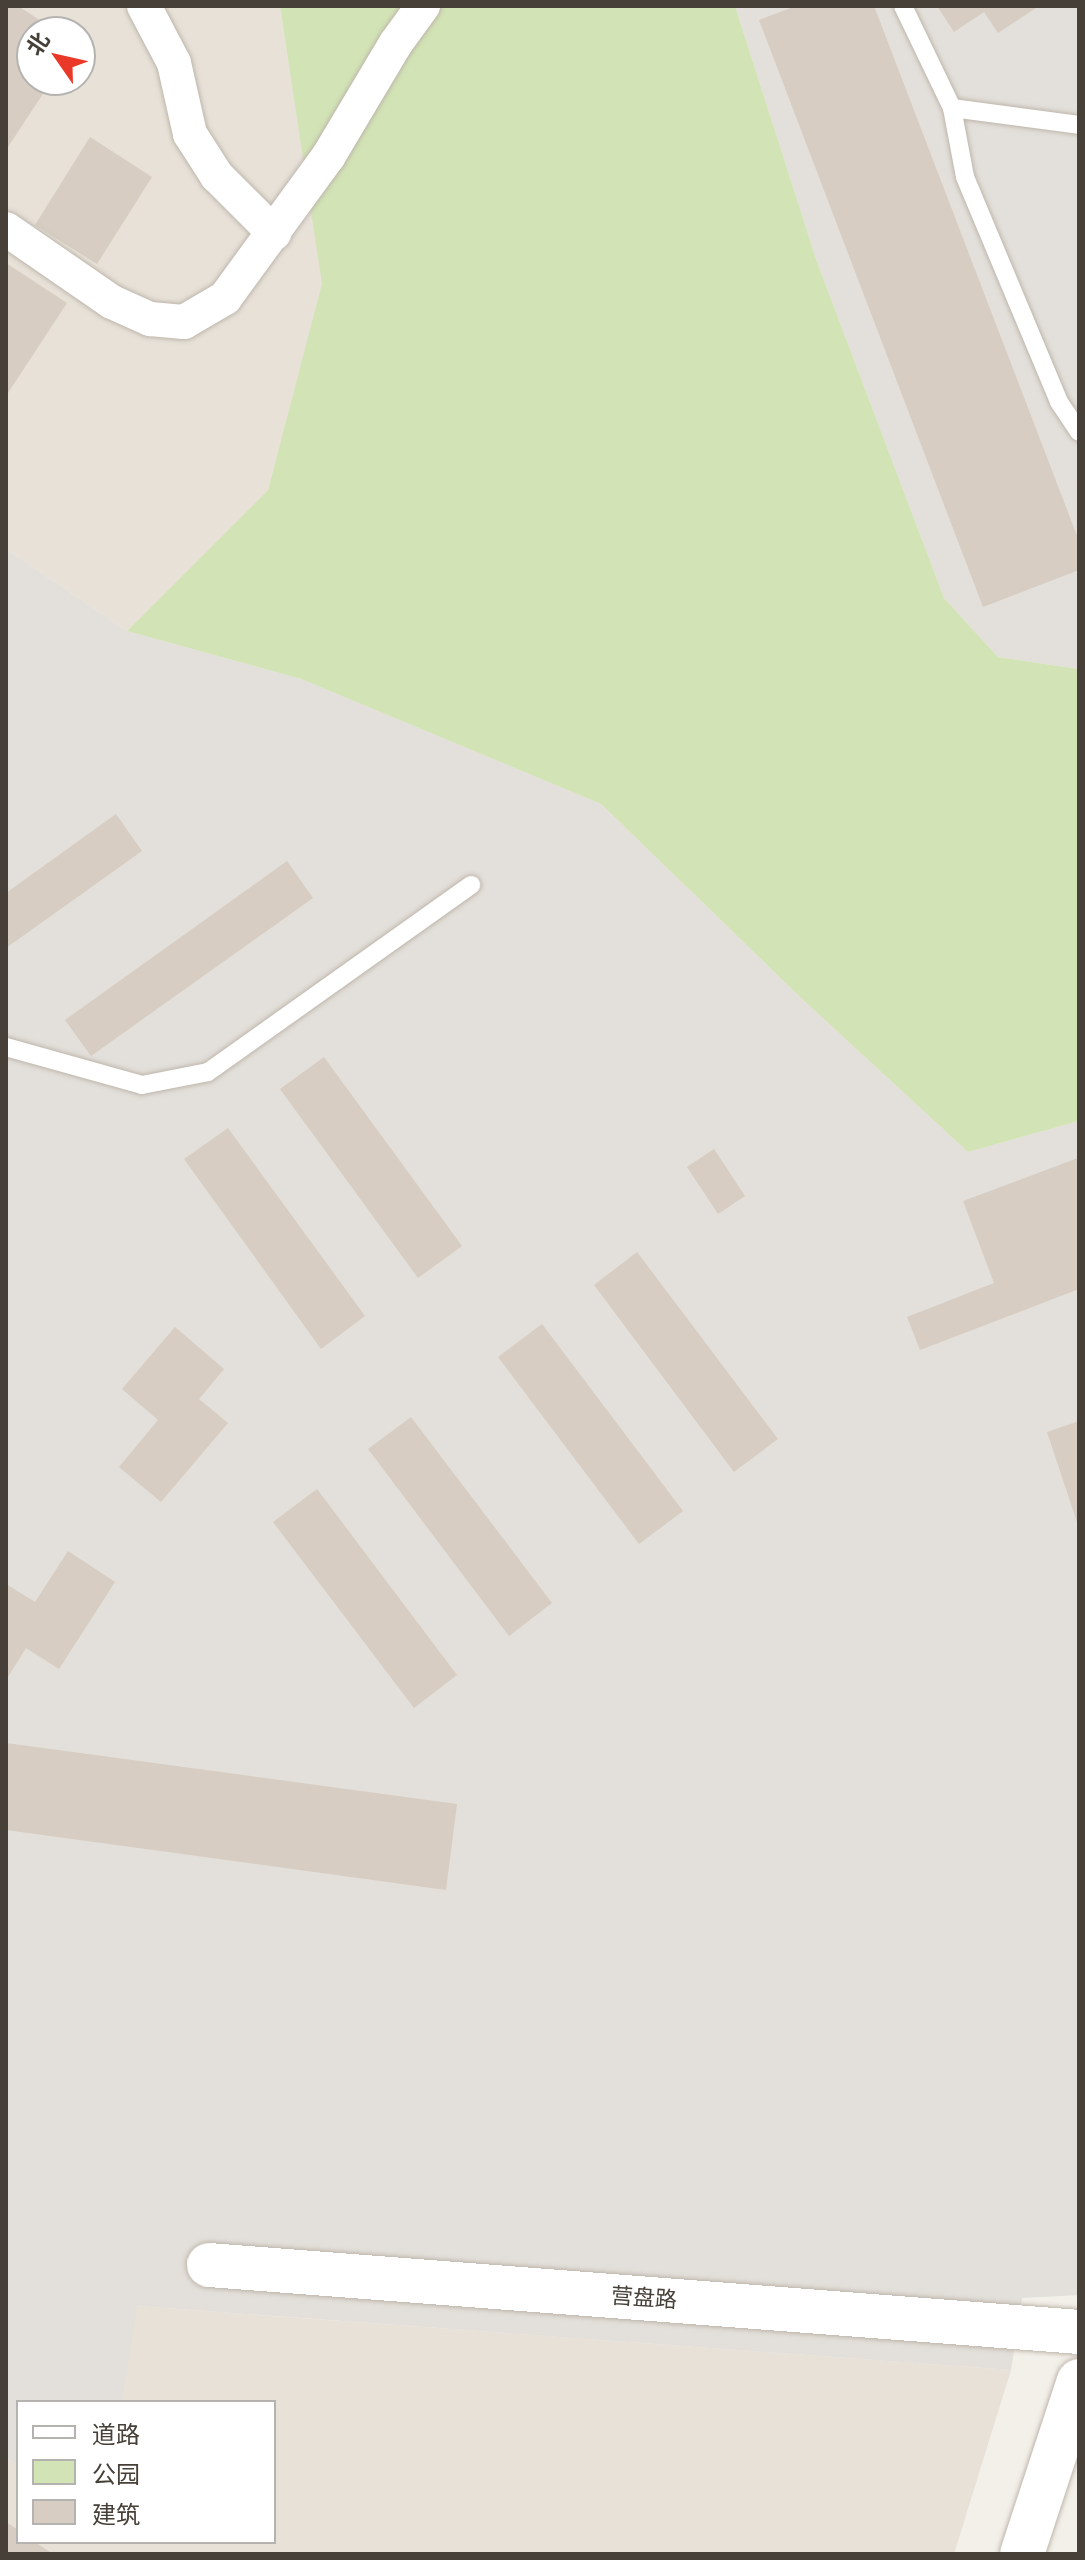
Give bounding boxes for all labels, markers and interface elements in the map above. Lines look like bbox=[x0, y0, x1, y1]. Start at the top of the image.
north arrow bbox=[16, 16, 96, 96]
text: 北 bbox=[21, 27, 55, 60]
street label: 营盘路 bbox=[610, 2283, 678, 2313]
legend bbox=[16, 2400, 276, 2544]
text: 道路 bbox=[92, 2420, 140, 2449]
text: 公园 bbox=[92, 2460, 140, 2489]
text: 建筑 bbox=[92, 2500, 140, 2529]

